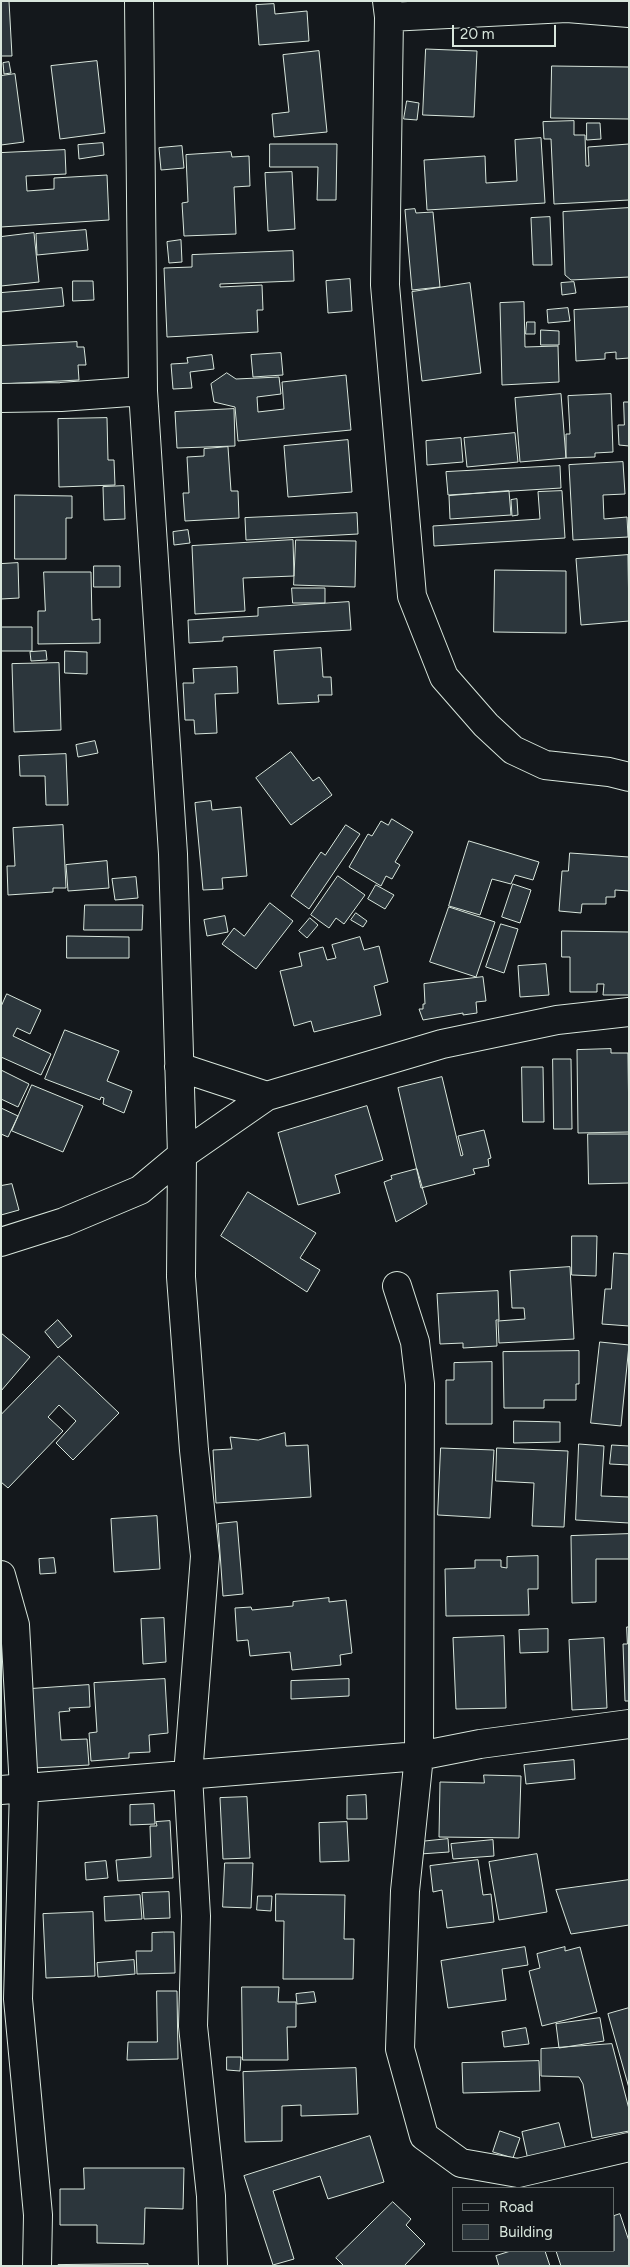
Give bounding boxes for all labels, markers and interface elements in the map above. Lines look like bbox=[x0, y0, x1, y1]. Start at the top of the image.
scale bar bbox=[455, 15, 559, 47]
text: 20 m bbox=[460, 25, 494, 43]
legend bbox=[452, 2187, 615, 2252]
text: Road bbox=[499, 2198, 534, 2216]
text: Building bbox=[499, 2223, 553, 2241]

